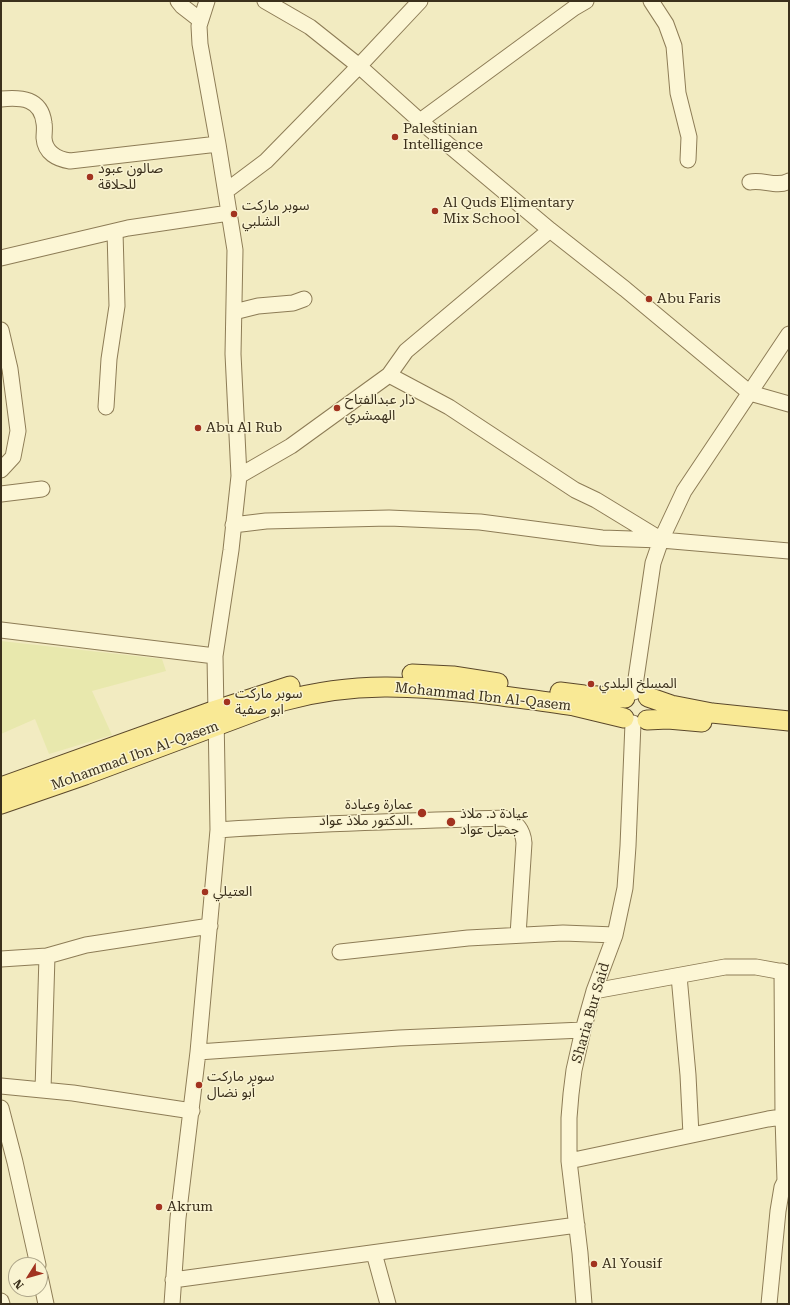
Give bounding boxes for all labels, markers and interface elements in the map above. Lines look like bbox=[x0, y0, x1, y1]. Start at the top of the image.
place label: Palestinian Intelligence bbox=[403, 121, 483, 154]
marker: Palestinian Intelligence bbox=[390, 132, 400, 142]
place label: صالون عبود للحلاقة bbox=[98, 161, 163, 194]
marker: صالون عبود للحلاقة bbox=[85, 172, 95, 182]
place label: Al Quds Elimentary Mix School bbox=[443, 195, 574, 228]
place label: سوبر ماركت الشلبي bbox=[242, 198, 310, 230]
marker: Al Quds Elimentary Mix School bbox=[430, 206, 440, 216]
marker: سوبر ماركت الشلبي bbox=[229, 209, 239, 219]
place label: Abu Faris bbox=[657, 291, 721, 307]
marker: Abu Faris bbox=[644, 294, 654, 304]
place label: دار عبدالفتاح الهمشري bbox=[345, 392, 415, 424]
marker: دار عبدالفتاح الهمشري bbox=[332, 403, 342, 413]
place label: Abu Al Rub bbox=[206, 420, 282, 436]
marker: Abu Al Rub bbox=[193, 423, 203, 433]
place label: المسلخ البلدي bbox=[599, 676, 677, 692]
street label: Mohammad Ibn Al-Qasem bbox=[394, 679, 572, 715]
marker: المسلخ البلدي bbox=[586, 679, 596, 689]
place label: سوبر ماركت ابو صفية bbox=[235, 686, 303, 718]
marker: سوبر ماركت ابو صفية bbox=[222, 697, 232, 707]
street label: Mohammad Ibn Al-Qasem bbox=[49, 718, 221, 794]
place label: عمارة وعيادة الدكتور ملاذ عواد. bbox=[319, 797, 413, 830]
place label: عيادة د. ملاذ جميل عواد bbox=[460, 806, 528, 838]
marker: عمارة وعيادة الدكتور ملاذ عواد. bbox=[416, 807, 428, 819]
marker: عيادة د. ملاذ جميل عواد bbox=[445, 816, 457, 828]
place label: العتيلي bbox=[213, 884, 252, 900]
marker: العتيلي bbox=[200, 887, 210, 897]
street label: Sharia Bur Said bbox=[569, 961, 613, 1065]
place label: سوبر ماركت أبو نضال bbox=[207, 1069, 275, 1102]
marker: سوبر ماركت أبو نضال bbox=[194, 1080, 204, 1090]
place label: Akrum bbox=[167, 1199, 213, 1215]
marker: Akrum bbox=[154, 1202, 164, 1212]
place label: Al Yousif bbox=[602, 1256, 662, 1272]
north arrow bbox=[8, 1257, 48, 1297]
marker: Al Yousif bbox=[589, 1259, 599, 1269]
text: N bbox=[11, 1277, 27, 1291]

